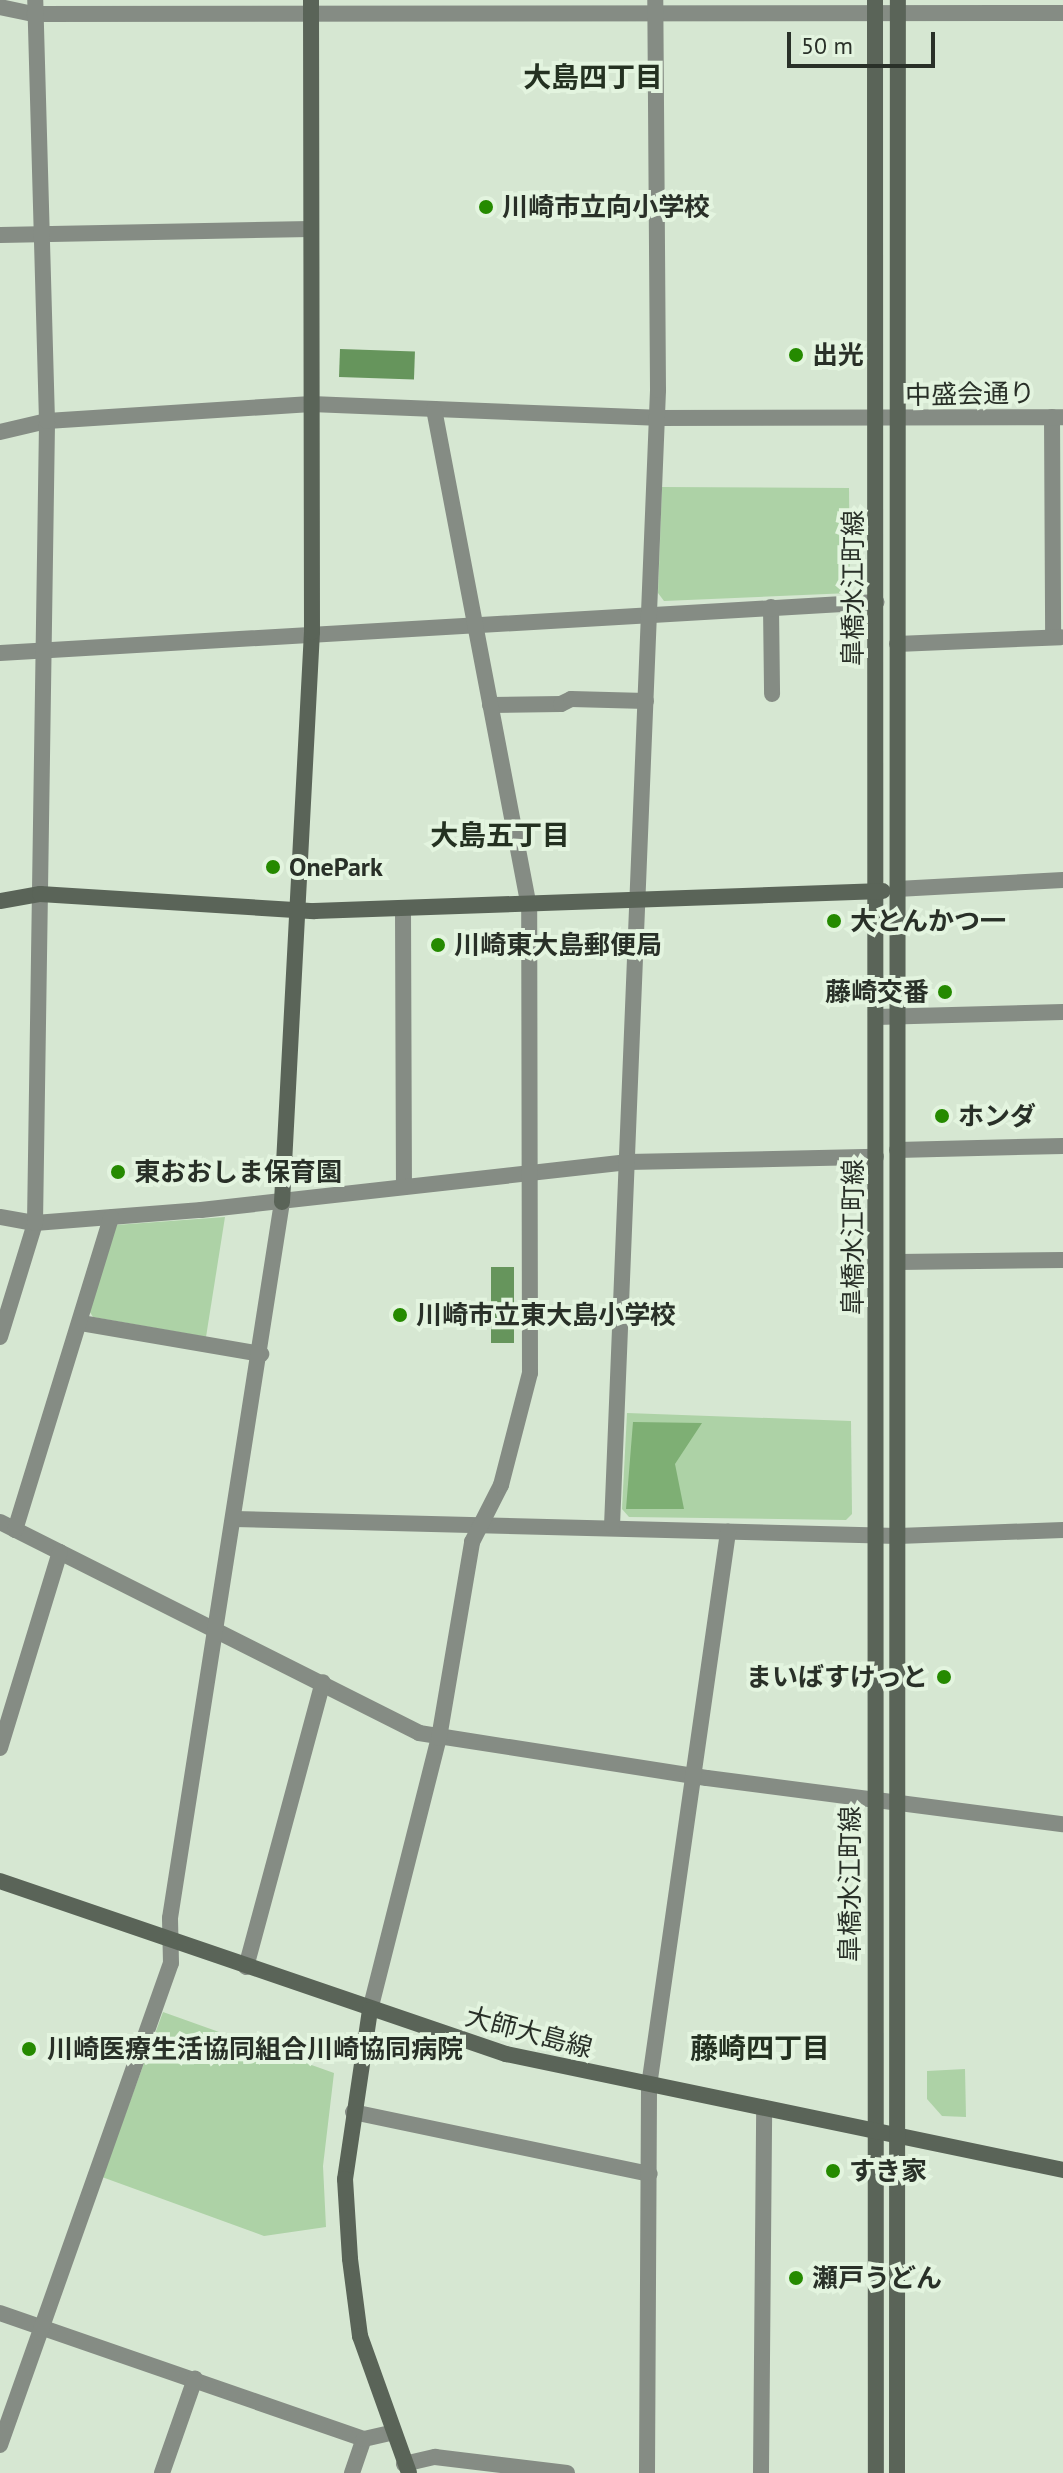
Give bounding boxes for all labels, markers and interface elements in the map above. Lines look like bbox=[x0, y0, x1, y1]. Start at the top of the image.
scale bar bbox=[791, 16, 939, 66]
text: 50 m bbox=[801, 30, 853, 61]
district label: 大島四丁目 bbox=[523, 60, 663, 94]
place label: 川崎市立向小学校 bbox=[502, 191, 710, 223]
marker: 川崎市立向小学校 bbox=[477, 198, 495, 216]
place label: 出光 bbox=[812, 339, 864, 371]
marker: 出光 bbox=[787, 346, 805, 364]
street label: 中盛会通り bbox=[905, 377, 1035, 411]
street label: 皐橋水江町線 bbox=[837, 510, 869, 666]
district label: 大島五丁目 bbox=[430, 818, 570, 852]
place label: OnePark bbox=[289, 851, 383, 883]
marker: OnePark bbox=[264, 858, 282, 876]
place label: 大とんかつ一 bbox=[850, 905, 1006, 937]
marker: 大とんかつ一 bbox=[825, 912, 843, 930]
place label: 川崎東大島郵便局 bbox=[454, 929, 662, 961]
marker: 川崎東大島郵便局 bbox=[429, 936, 447, 954]
place label: 藤崎交番 bbox=[825, 976, 929, 1008]
marker: 藤崎交番 bbox=[936, 983, 954, 1001]
place label: ホンダ bbox=[958, 1100, 1036, 1132]
marker: ホンダ bbox=[933, 1107, 951, 1125]
place label: 東おおしま保育園 bbox=[134, 1156, 342, 1188]
street label: 皐橋水江町線 bbox=[837, 1159, 869, 1315]
marker: 東おおしま保育園 bbox=[109, 1163, 127, 1181]
place label: 川崎市立東大島小学校 bbox=[416, 1299, 676, 1331]
marker: 川崎市立東大島小学校 bbox=[391, 1306, 409, 1324]
place label: まいばすけっと bbox=[746, 1661, 928, 1693]
marker: まいばすけっと bbox=[935, 1668, 953, 1686]
street label: 皐橋水江町線 bbox=[834, 1806, 866, 1962]
street label: 大師大島線 bbox=[462, 2000, 596, 2064]
district label: 藤崎四丁目 bbox=[690, 2031, 830, 2065]
place label: 川崎医療生活協同組合川崎協同病院 bbox=[47, 2033, 463, 2065]
marker: 川崎医療生活協同組合川崎協同病院 bbox=[18, 2038, 40, 2060]
place label: すき家 bbox=[849, 2155, 927, 2187]
marker: すき家 bbox=[824, 2162, 842, 2180]
place label: 瀬戸うどん bbox=[812, 2262, 942, 2294]
marker: 瀬戸うどん bbox=[787, 2269, 805, 2287]

